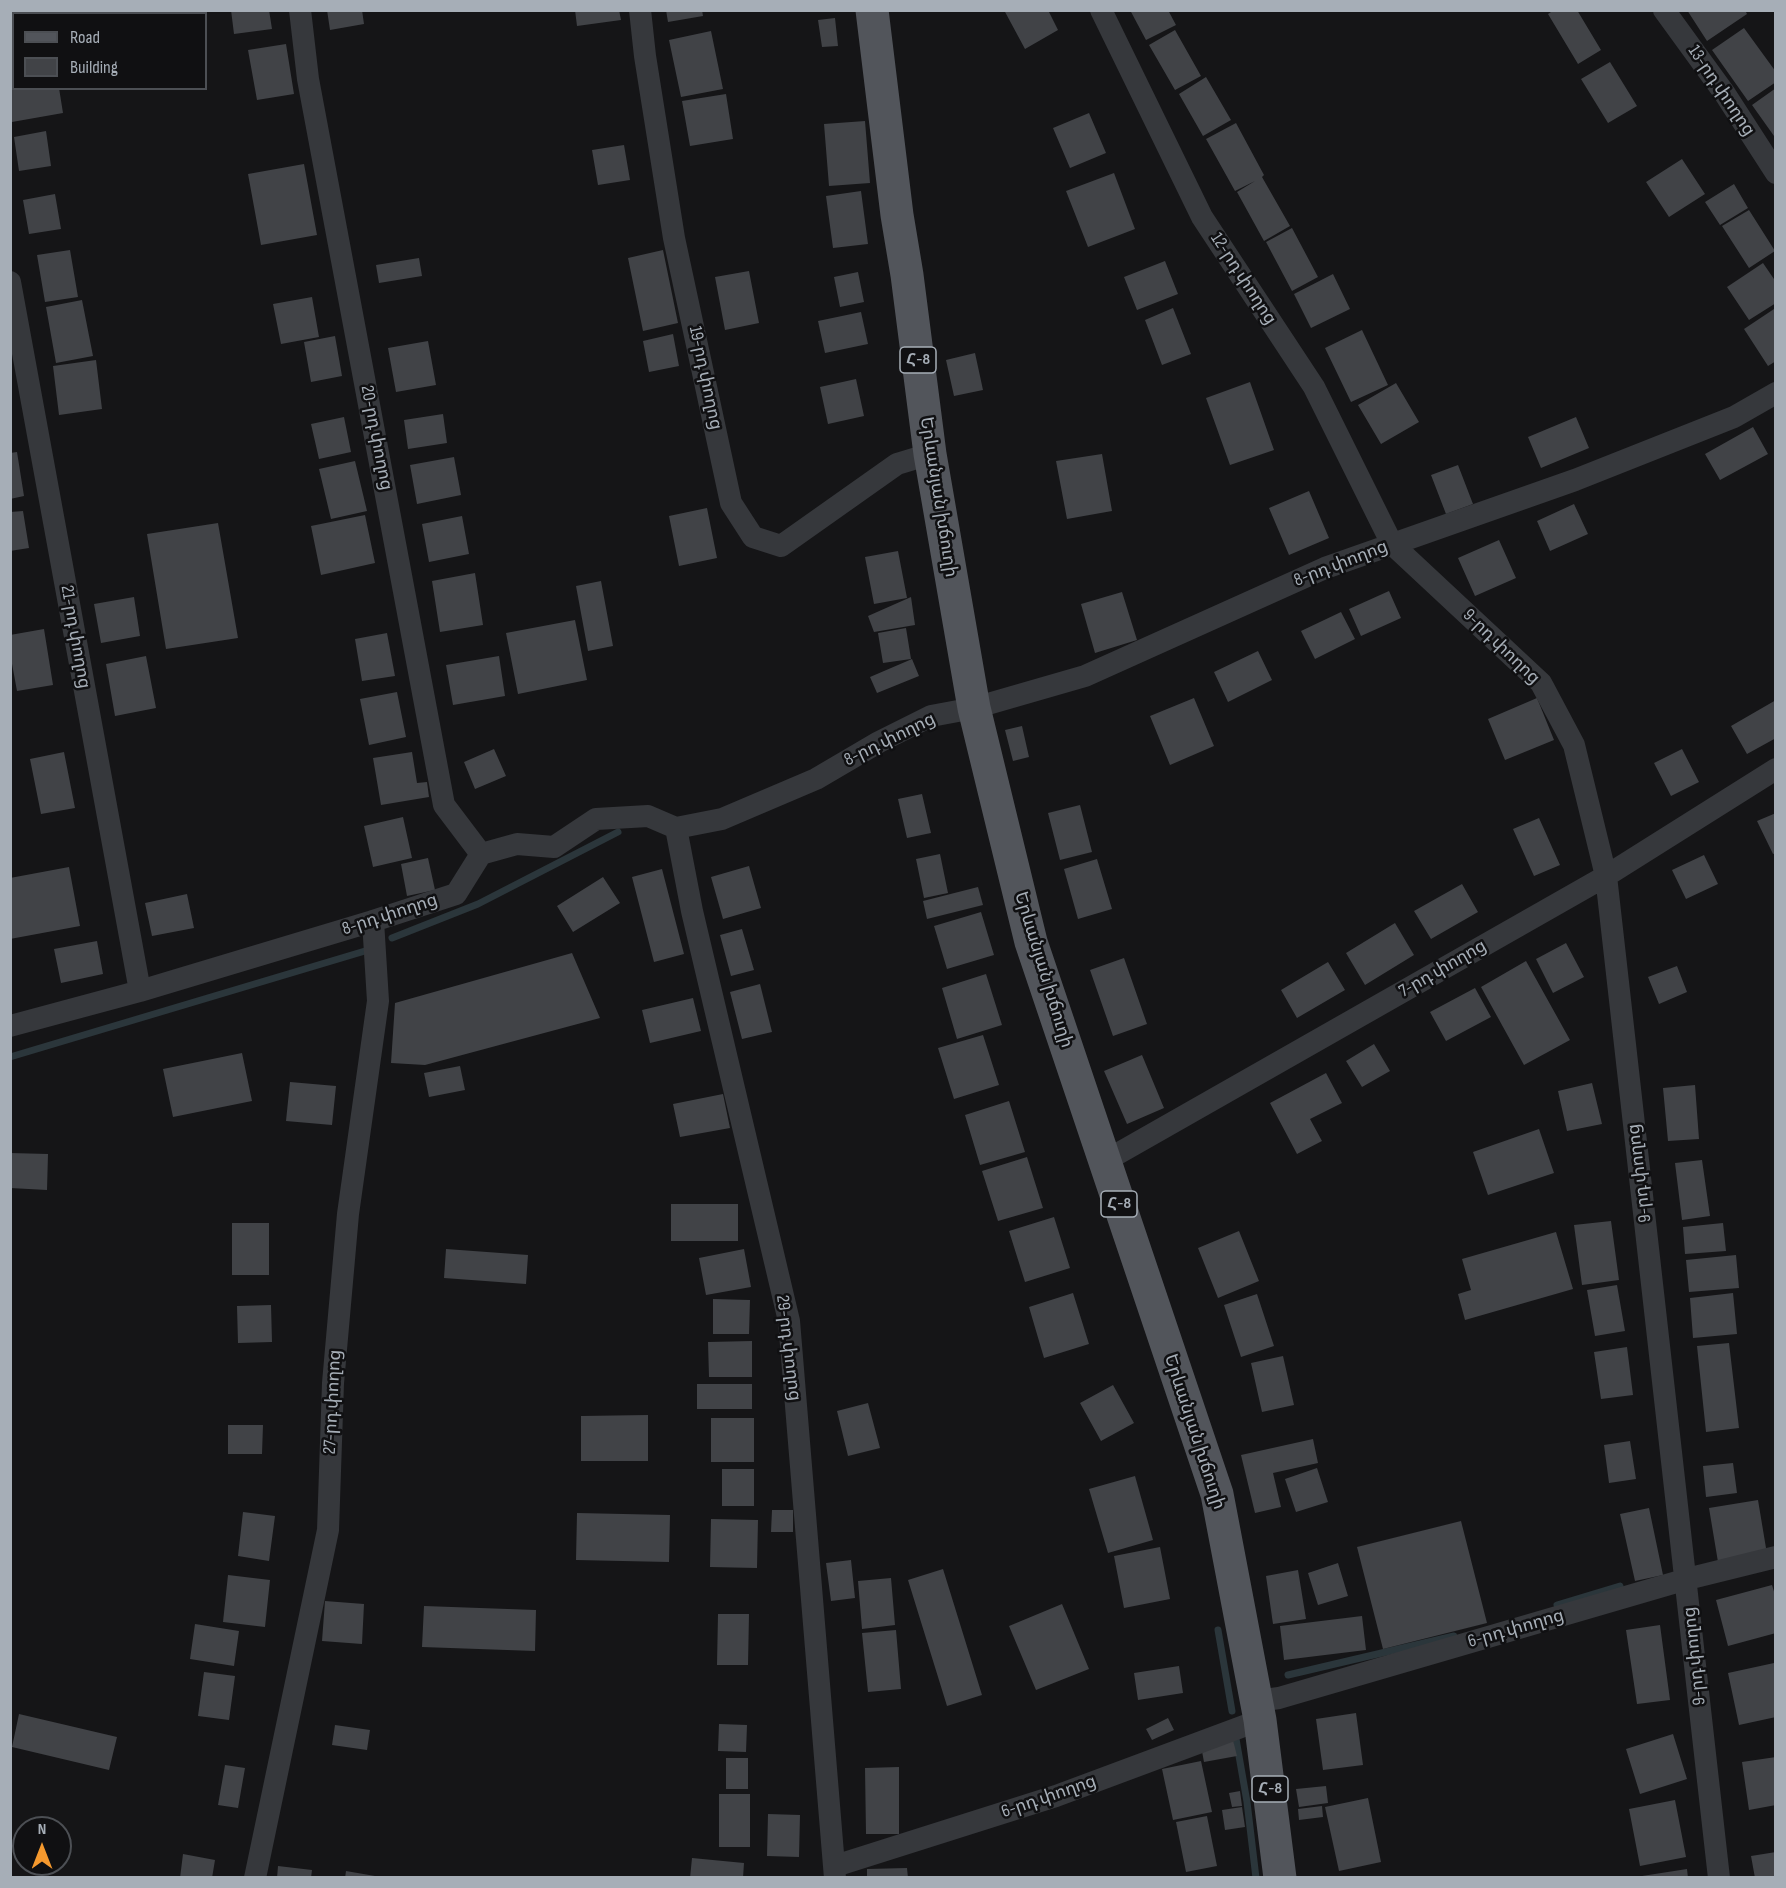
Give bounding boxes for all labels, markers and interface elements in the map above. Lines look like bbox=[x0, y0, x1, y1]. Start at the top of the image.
legend bbox=[12, 12, 207, 90]
text: Road bbox=[70, 27, 100, 48]
street label: 13-րդ փողոց bbox=[1683, 41, 1759, 141]
text: Building bbox=[70, 57, 118, 78]
street label: 12-րդ փողոց bbox=[1205, 229, 1281, 329]
street label: 19-րդ փողոց bbox=[683, 324, 727, 432]
road number: Հ-8 bbox=[900, 347, 936, 373]
street label: 20-րդ փողոց bbox=[355, 384, 397, 492]
street label: Երևանյան խճուղի bbox=[915, 415, 961, 579]
street label: 8-րդ փողոց bbox=[1291, 536, 1391, 592]
street label: 21-րդ փողոց bbox=[55, 583, 95, 691]
street label: 9-րդ փողոց bbox=[1458, 605, 1544, 689]
street label: 8-րդ փողոց bbox=[841, 709, 939, 771]
street label: 8-րդ փողոց bbox=[340, 889, 440, 941]
street label: Երևանյան խճուղի bbox=[1009, 889, 1077, 1051]
street label: 7-րդ փողոց bbox=[1395, 935, 1491, 1003]
street label: 9-րդ փողոց bbox=[1623, 1122, 1657, 1224]
road number: Հ-8 bbox=[1101, 1191, 1137, 1217]
street label: 29-րդ փողոց bbox=[771, 1294, 805, 1402]
street label: 27-րդ փողոց bbox=[319, 1349, 347, 1455]
street label: Երևանյան խճուղի bbox=[1159, 1352, 1229, 1512]
street label: 6-րդ փողոց bbox=[1465, 1605, 1567, 1653]
street label: 9-րդ փողոց bbox=[1679, 1606, 1711, 1706]
street label: 6-րդ փողոց bbox=[999, 1771, 1099, 1823]
road number: Հ-8 bbox=[1252, 1776, 1288, 1802]
north arrow bbox=[12, 1816, 72, 1876]
text: N bbox=[38, 1820, 46, 1839]

